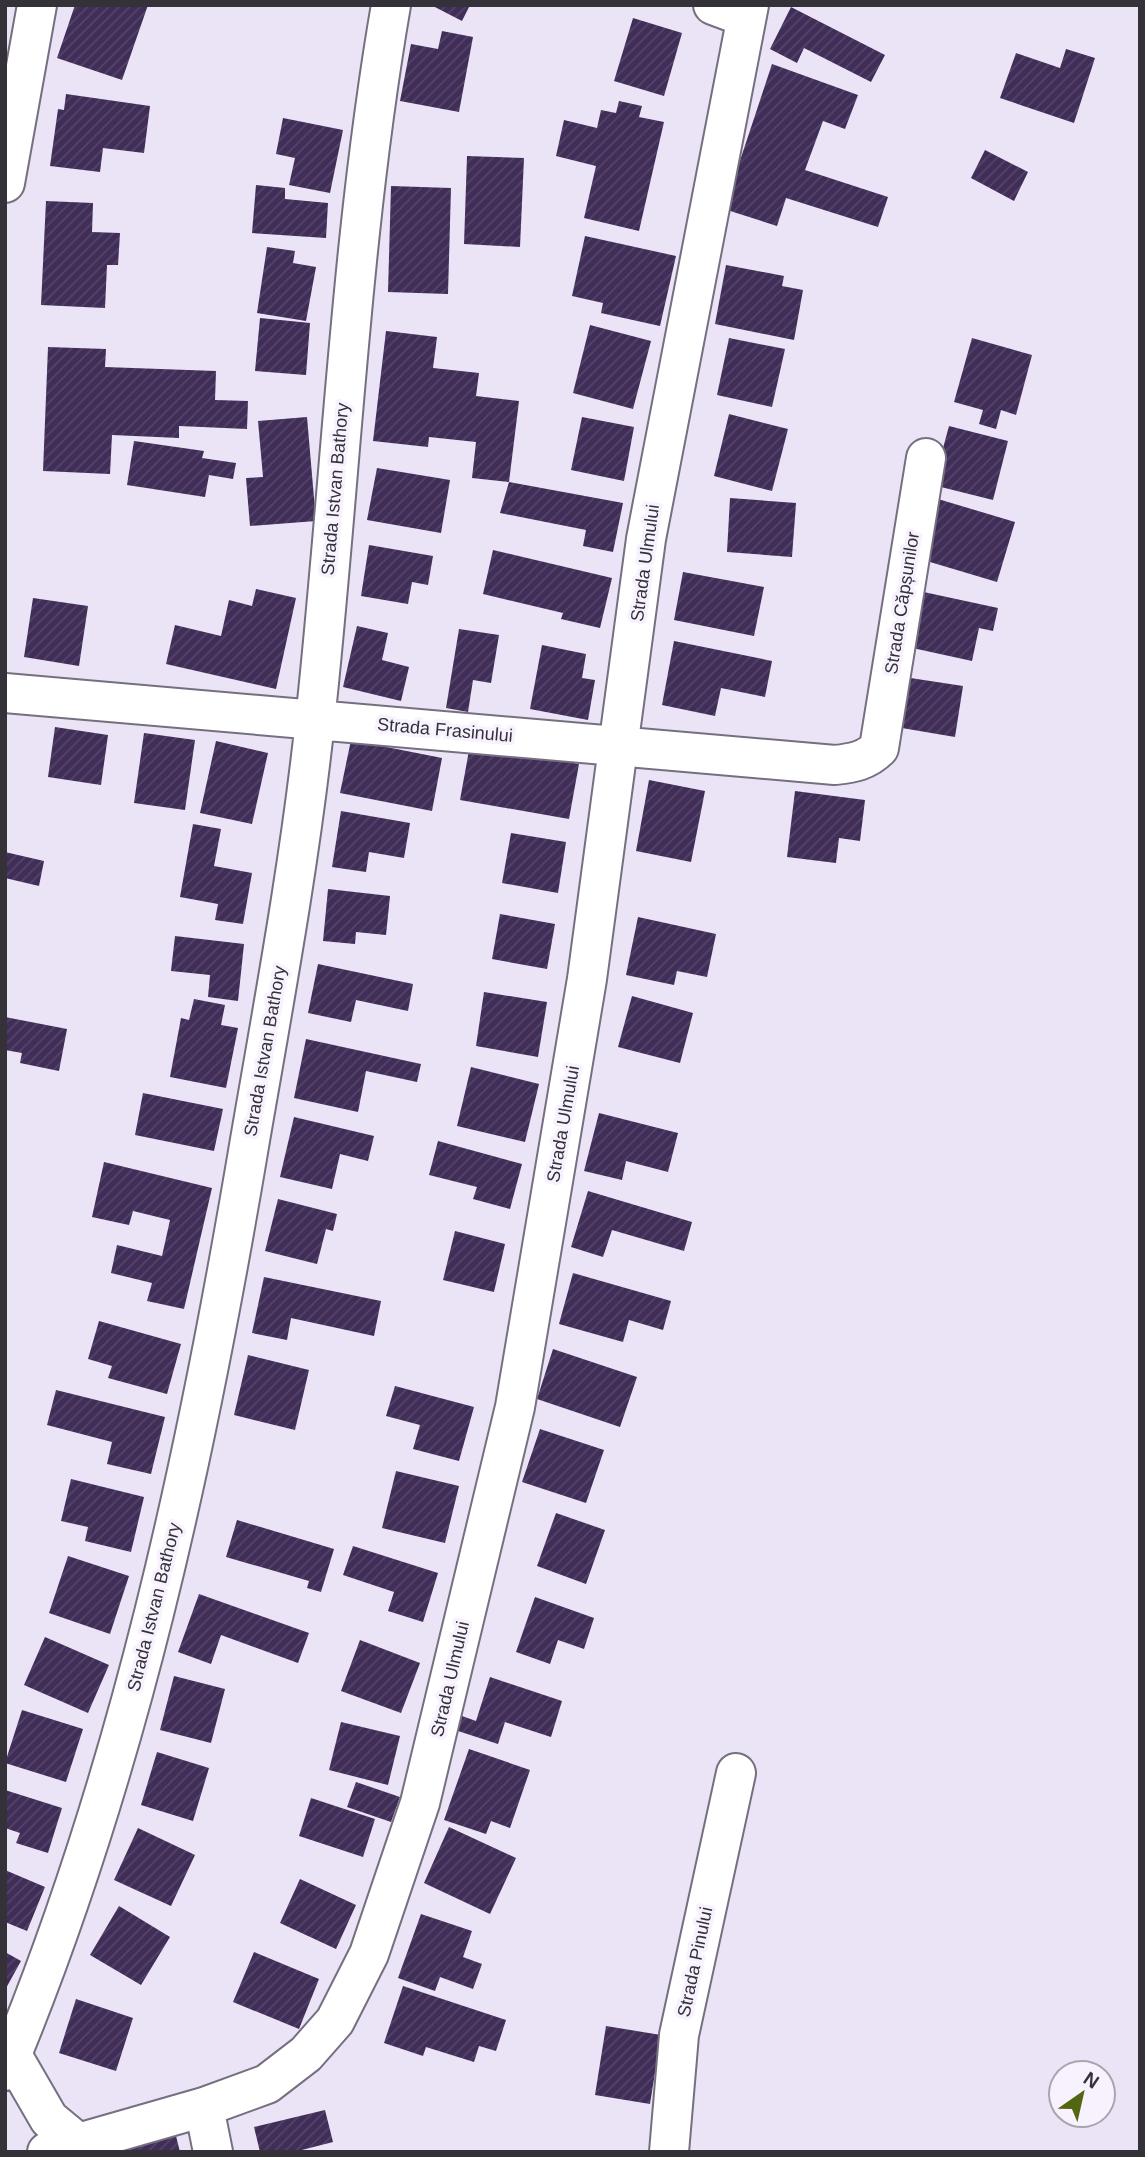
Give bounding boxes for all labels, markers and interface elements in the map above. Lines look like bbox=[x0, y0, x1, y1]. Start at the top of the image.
street label: Strada Istvan Bathory bbox=[317, 402, 353, 576]
street label: Strada Ulmului bbox=[627, 503, 663, 623]
street label: Strada Căpșunilor bbox=[881, 530, 923, 676]
street label: Strada Frasinului bbox=[376, 714, 514, 746]
street label: Strada Istvan Bathory bbox=[240, 964, 290, 1138]
street label: Strada Ulmului bbox=[543, 1064, 583, 1184]
street label: Strada Istvan Bathory bbox=[123, 1521, 185, 1693]
street label: Strada Ulmului bbox=[427, 1619, 473, 1739]
street label: Strada Pinului bbox=[674, 1905, 716, 2019]
north arrow bbox=[1047, 2059, 1117, 2129]
text: N bbox=[1080, 2068, 1103, 2093]

